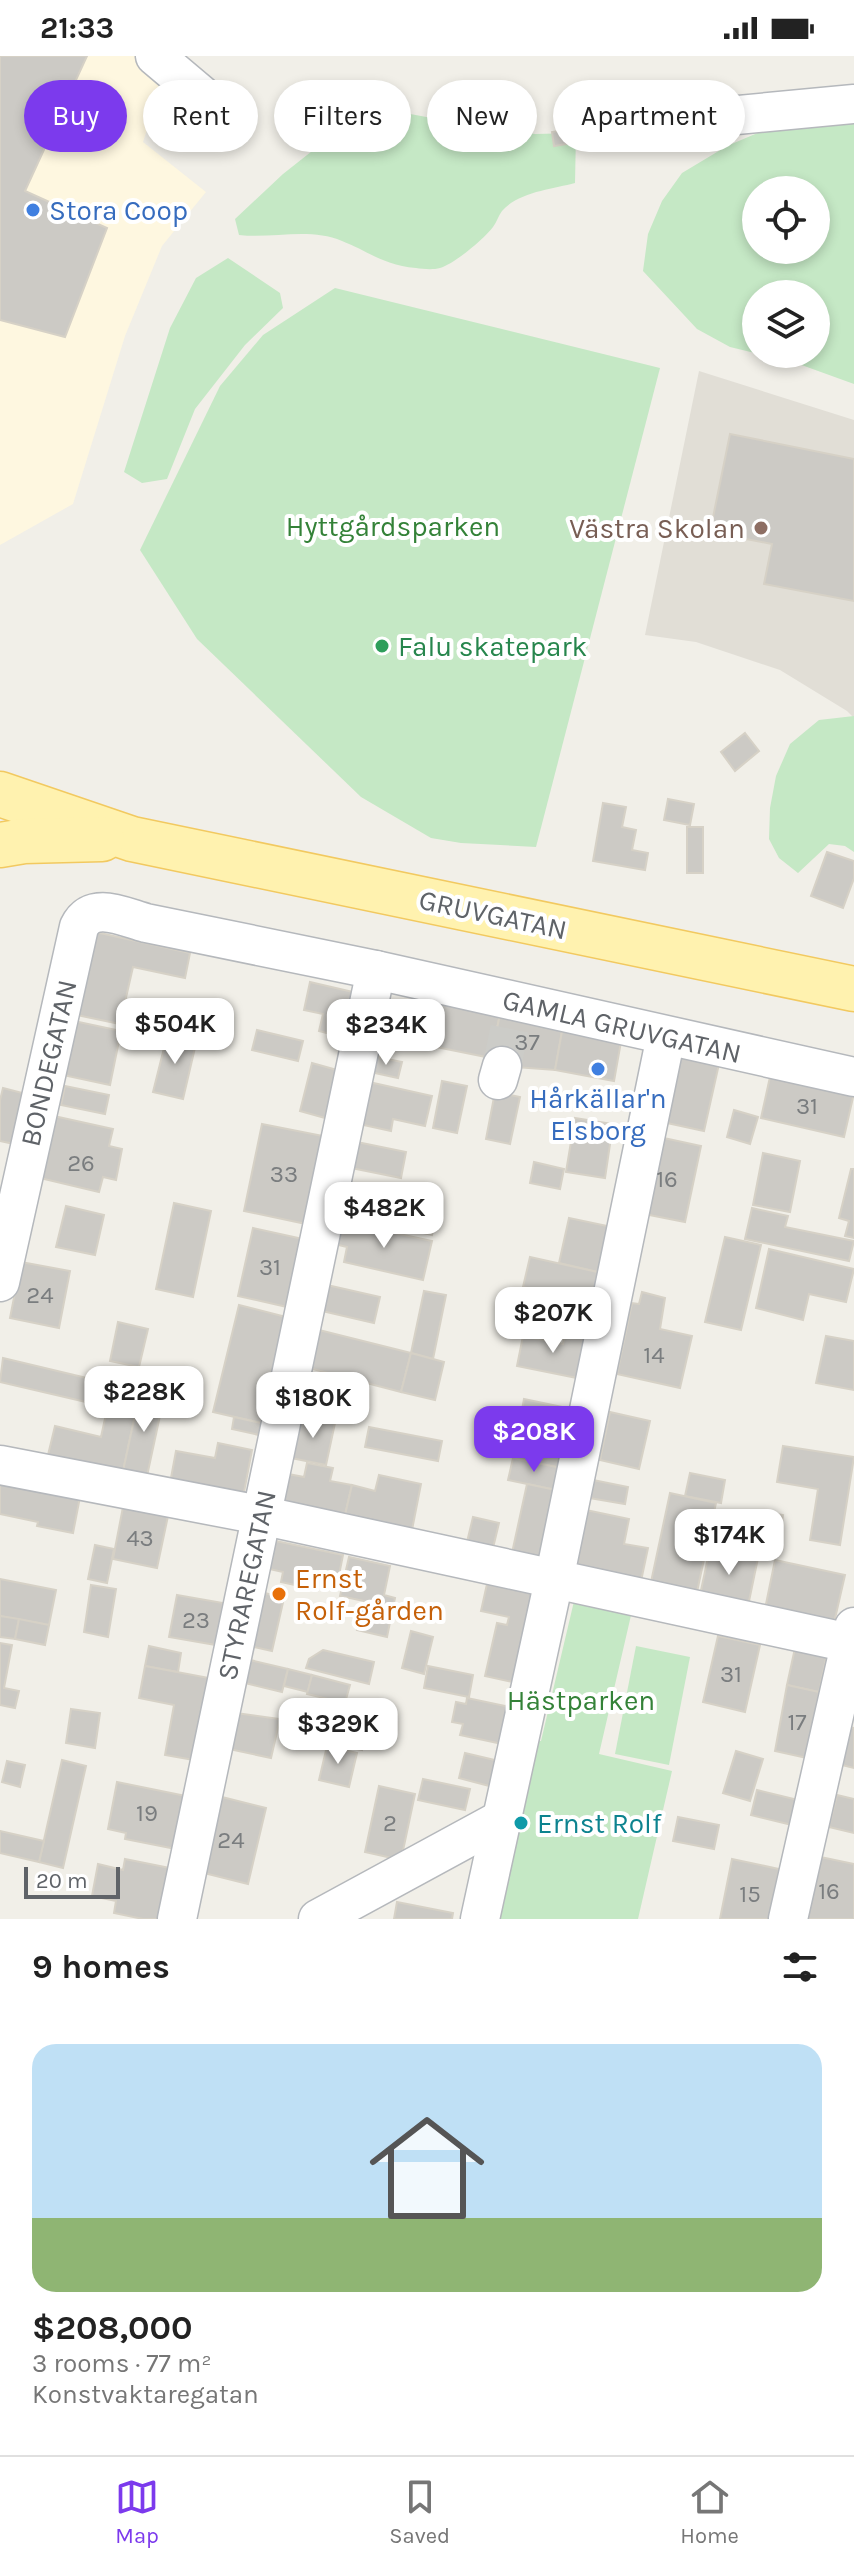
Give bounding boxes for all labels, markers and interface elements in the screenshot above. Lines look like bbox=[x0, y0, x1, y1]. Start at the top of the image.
text: 21:33 bbox=[40, 10, 114, 46]
chip: Buy bbox=[24, 80, 127, 152]
chip: Rent bbox=[143, 80, 258, 152]
chip: Filters bbox=[274, 80, 411, 152]
chip: New bbox=[427, 80, 537, 152]
chip: Apartment bbox=[553, 80, 745, 152]
map controls bbox=[742, 176, 830, 368]
button: locate bbox=[742, 176, 830, 264]
place label: Stora Coop bbox=[49, 194, 188, 227]
marker: Stora Coop bbox=[24, 201, 42, 219]
button: layers bbox=[742, 280, 830, 368]
park label: Hyttgårdsparken bbox=[286, 510, 500, 543]
place label: Västra Skolan bbox=[569, 512, 745, 545]
marker: Västra Skolan bbox=[752, 519, 770, 537]
place label: Falu skatepark bbox=[398, 630, 587, 663]
marker: Falu skatepark bbox=[373, 637, 391, 655]
street label: GRUVGATAN bbox=[416, 883, 570, 946]
street label: BONDEGATAN bbox=[13, 977, 84, 1150]
street label: GAMLA GRUVGATAN bbox=[499, 983, 744, 1070]
pin: $504K bbox=[119, 998, 231, 1066]
pin: $234K bbox=[330, 999, 442, 1067]
text: $504K bbox=[134, 1008, 216, 1039]
text: $234K bbox=[345, 1009, 427, 1040]
house number: 37 bbox=[514, 1028, 540, 1056]
marker: Hårkällar'n Elsborg bbox=[589, 1060, 607, 1078]
place label: Hårkällar'n Elsborg bbox=[529, 1082, 667, 1147]
house number: 31 bbox=[796, 1092, 818, 1120]
house number: 26 bbox=[67, 1149, 95, 1177]
house number: 33 bbox=[270, 1160, 298, 1188]
house number: 16 bbox=[656, 1165, 678, 1193]
pin: $482K bbox=[328, 1182, 440, 1250]
text: $482K bbox=[343, 1192, 425, 1223]
house number: 31 bbox=[259, 1253, 281, 1281]
house number: 24 bbox=[26, 1281, 54, 1309]
pin: $207K bbox=[497, 1287, 609, 1355]
text: $207K bbox=[513, 1297, 593, 1328]
house number: 14 bbox=[643, 1341, 665, 1369]
pin: $228K bbox=[88, 1366, 200, 1434]
pin: $180K bbox=[257, 1372, 369, 1440]
text: $228K bbox=[102, 1376, 186, 1407]
text: $180K bbox=[274, 1382, 352, 1413]
pin: $208K bbox=[478, 1406, 590, 1474]
text: $208K bbox=[492, 1416, 576, 1447]
street label: STYRAREGATAN bbox=[210, 1487, 283, 1683]
pin: $174K bbox=[673, 1509, 785, 1577]
text: $174K bbox=[693, 1519, 765, 1550]
house number: 43 bbox=[126, 1524, 154, 1552]
place label: Ernst Rolf-gården bbox=[295, 1562, 444, 1627]
marker: Ernst Rolf-gården bbox=[270, 1585, 288, 1603]
house number: 23 bbox=[182, 1606, 210, 1634]
house number: 31 bbox=[720, 1660, 742, 1688]
park label: Hästparken bbox=[507, 1684, 655, 1717]
pin: $329K bbox=[282, 1698, 394, 1766]
text: $329K bbox=[297, 1708, 379, 1739]
house number: 17 bbox=[787, 1708, 807, 1736]
house number: 19 bbox=[136, 1799, 158, 1827]
place label: Ernst Rolf bbox=[537, 1807, 662, 1840]
house number: 2 bbox=[383, 1809, 397, 1837]
marker: Ernst Rolf bbox=[512, 1814, 530, 1832]
house number: 24 bbox=[217, 1826, 245, 1854]
scale bar bbox=[24, 1863, 120, 1899]
text: 20 m bbox=[36, 1868, 88, 1894]
house number: 16 bbox=[818, 1877, 840, 1905]
house number: 15 bbox=[739, 1880, 761, 1908]
icon: filters bbox=[778, 1945, 822, 1989]
text: 9 homes bbox=[32, 1947, 170, 1987]
icon: home bbox=[355, 2096, 499, 2240]
text: $208,000 bbox=[32, 2308, 193, 2348]
text: 3 rooms · 77 m² bbox=[32, 2348, 212, 2379]
text: Konstvaktaregatan bbox=[32, 2379, 259, 2410]
tab: Map bbox=[115, 2475, 159, 2549]
tab: Saved bbox=[389, 2475, 450, 2549]
tab: Home bbox=[680, 2475, 739, 2549]

